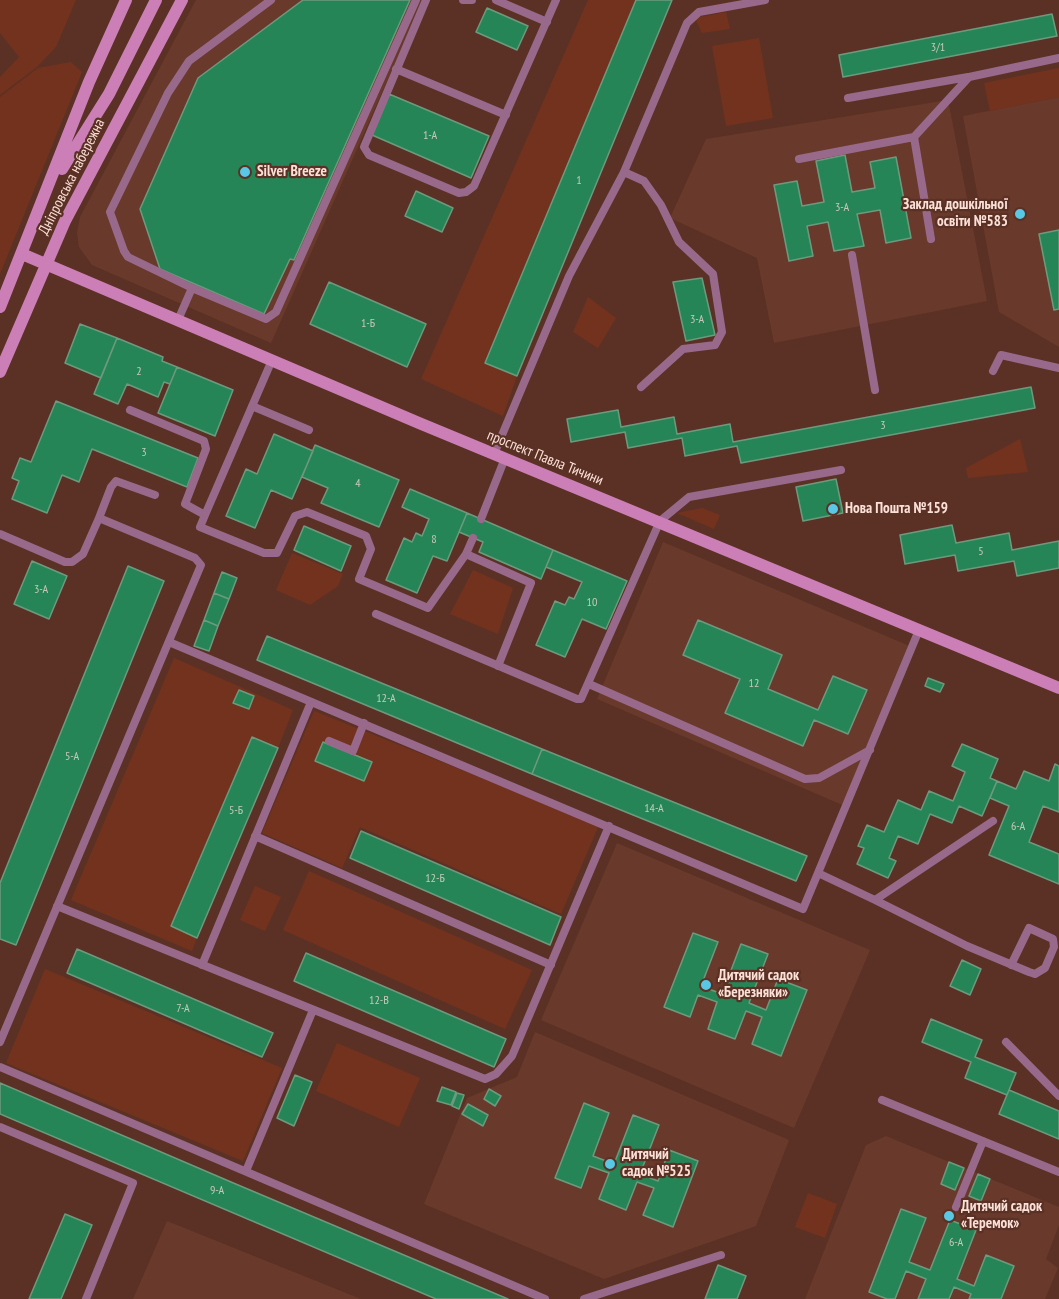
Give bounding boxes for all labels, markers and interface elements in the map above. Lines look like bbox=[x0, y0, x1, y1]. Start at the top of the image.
house number: 3/1 bbox=[931, 41, 945, 55]
street label: Дніпровська набережна bbox=[35, 116, 109, 238]
house number: 1-А bbox=[423, 129, 437, 143]
place label: Silver Breeze bbox=[257, 163, 327, 181]
marker: Silver Breeze bbox=[238, 165, 252, 179]
house number: 1 bbox=[576, 174, 582, 188]
place label: Заклад дошкільної освіти №583 bbox=[903, 196, 1008, 231]
house number: 3-А bbox=[835, 201, 849, 215]
marker: Заклад дошкільної освіти №583 bbox=[1013, 207, 1027, 221]
house number: 3-А bbox=[690, 313, 704, 327]
house number: 1-Б bbox=[361, 317, 375, 331]
house number: 2 bbox=[136, 365, 142, 379]
house number: 3 bbox=[880, 419, 886, 433]
street label: проспект Павла Тичини bbox=[484, 426, 606, 490]
house number: 3 bbox=[141, 446, 147, 460]
house number: 4 bbox=[355, 477, 361, 491]
place label: Нова Пошта №159 bbox=[845, 500, 948, 518]
marker: Нова Пошта №159 bbox=[826, 502, 840, 516]
house number: 8 bbox=[431, 533, 437, 547]
house number: 5 bbox=[978, 545, 984, 559]
house number: 3-А bbox=[34, 583, 48, 597]
house number: 10 bbox=[587, 596, 597, 610]
house number: 12 bbox=[749, 677, 759, 691]
house number: 12-А bbox=[376, 692, 396, 706]
house number: 5-А bbox=[65, 750, 79, 764]
house number: 14-А bbox=[644, 802, 664, 816]
house number: 5-Б bbox=[229, 804, 243, 818]
house number: 6-А bbox=[1011, 820, 1025, 834]
house number: 12-Б bbox=[425, 872, 445, 886]
place label: Дитячий садок «Березняки» bbox=[718, 967, 799, 1002]
marker: Дитячий садок «Березняки» bbox=[699, 978, 713, 992]
house number: 12-В bbox=[369, 994, 389, 1008]
house number: 7-А bbox=[176, 1002, 190, 1016]
place label: Дитячий садок №525 bbox=[622, 1146, 691, 1181]
marker: Дитячий садок №525 bbox=[603, 1157, 617, 1171]
house number: 9-А bbox=[210, 1184, 224, 1198]
place label: Дитячий садок «Теремок» bbox=[961, 1198, 1042, 1233]
marker: Дитячий садок «Теремок» bbox=[942, 1209, 956, 1223]
house number: 6-А bbox=[949, 1236, 963, 1250]

